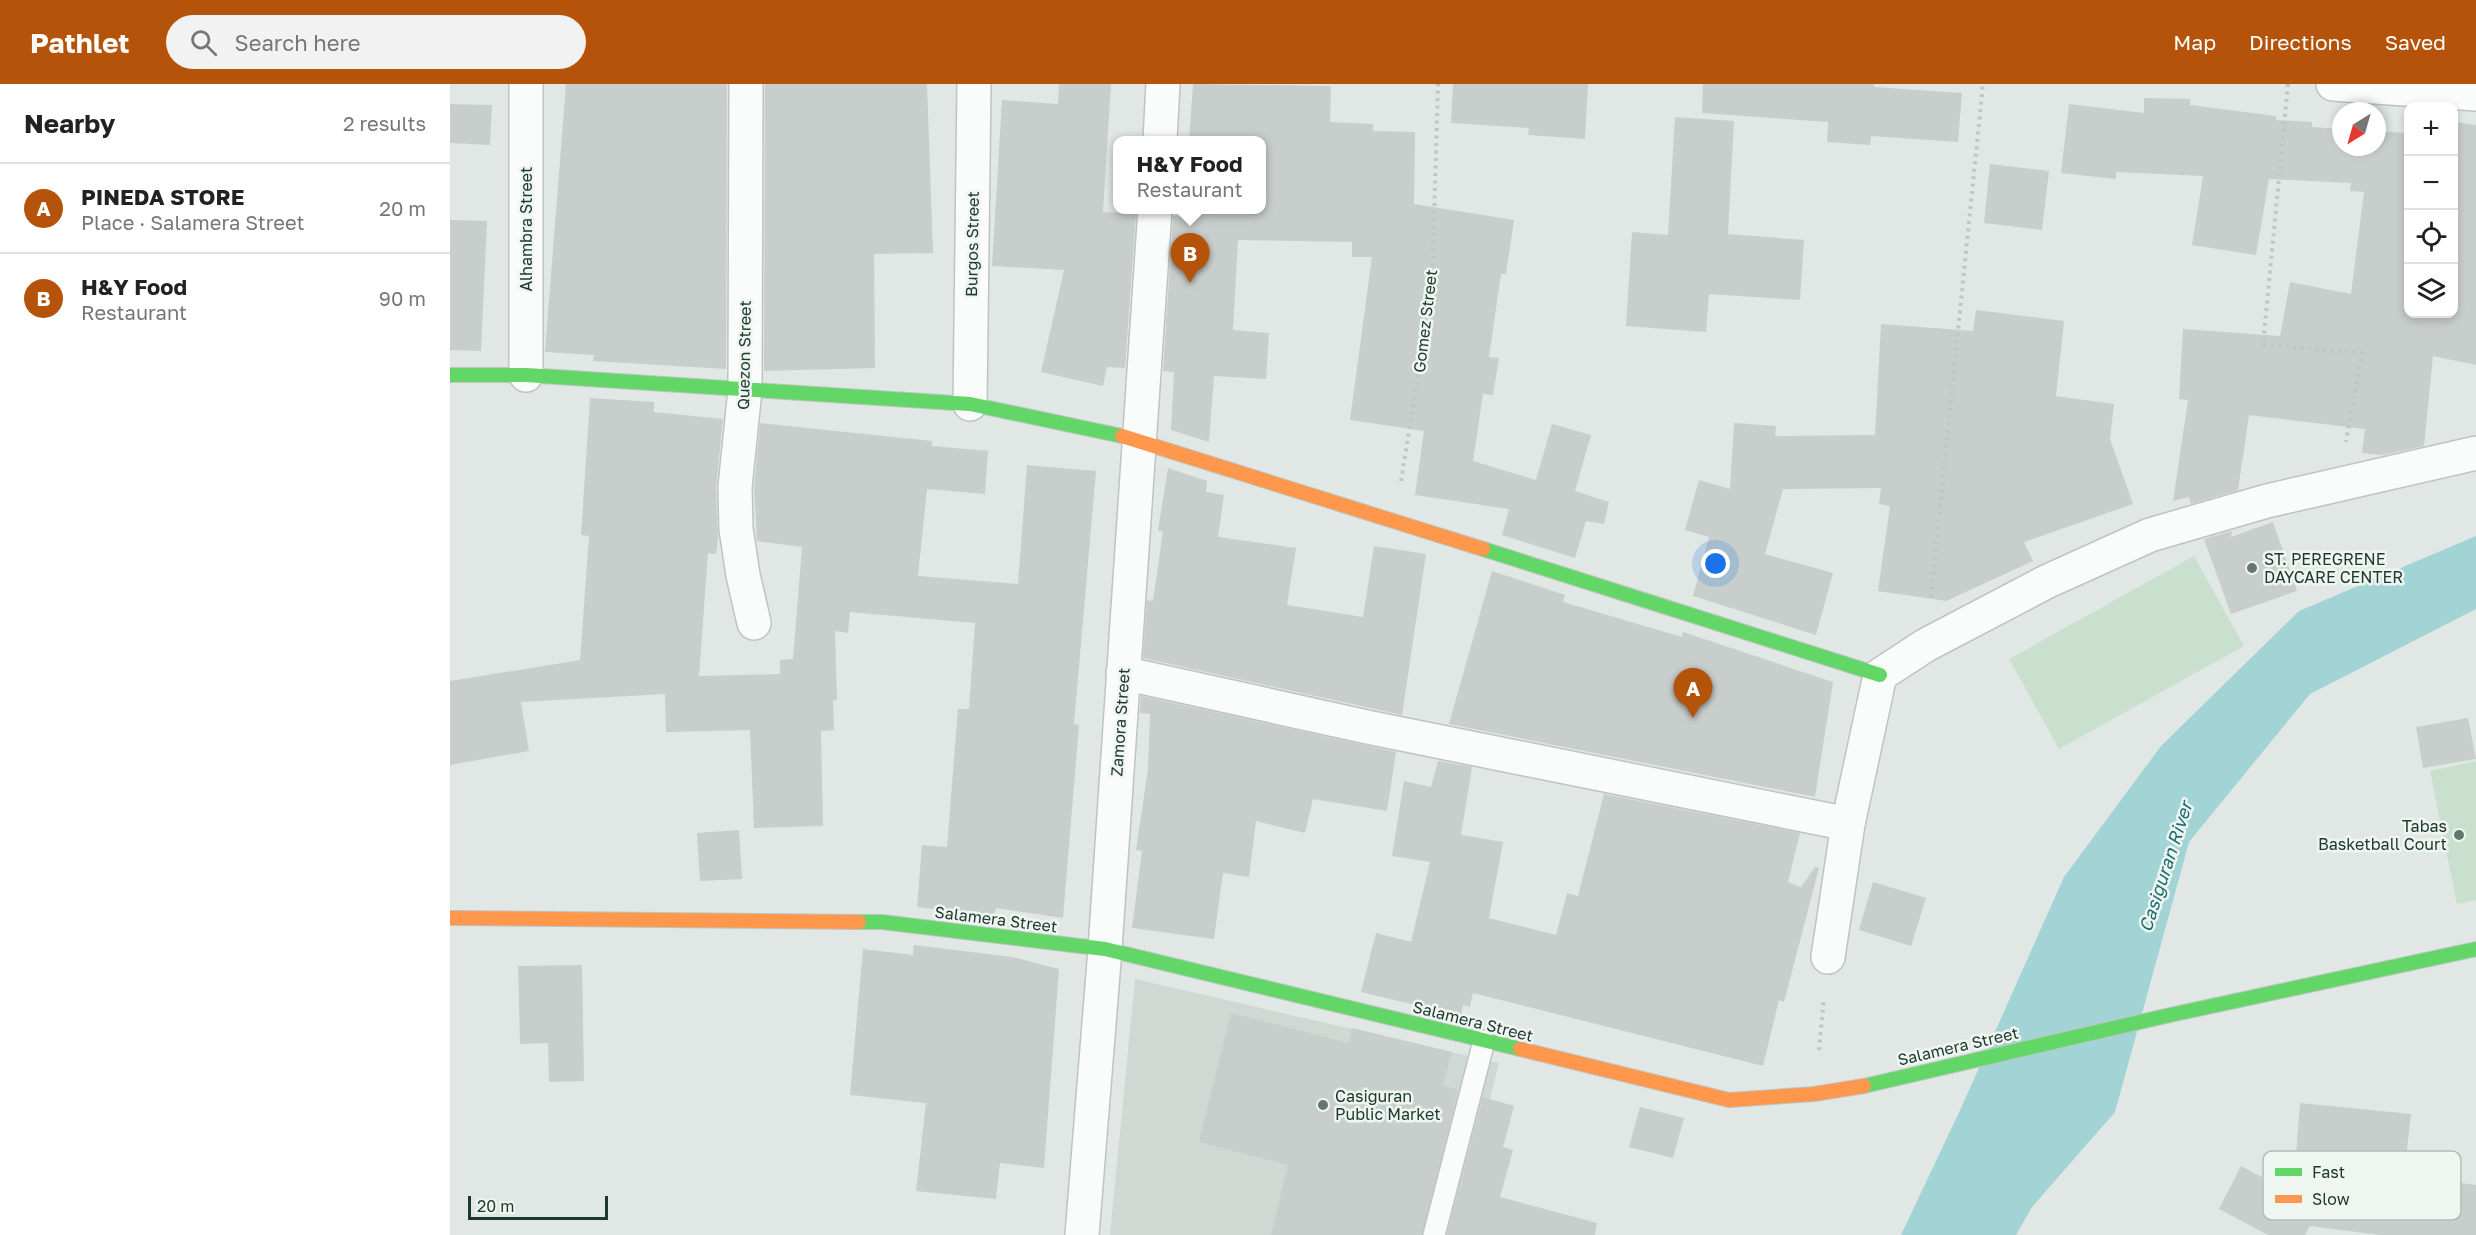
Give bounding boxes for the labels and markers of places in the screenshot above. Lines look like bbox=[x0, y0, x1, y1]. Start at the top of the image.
pin: B bbox=[1170, 234, 1210, 283]
place label: ST. PEREGRENE DAYCARE CENTER bbox=[2264, 549, 2403, 587]
marker: ST. PEREGRENE DAYCARE CENTER bbox=[2245, 561, 2259, 575]
pin: A bbox=[1674, 668, 1712, 718]
place label: Tabas Basketball Court bbox=[2318, 816, 2447, 854]
marker: Tabas Basketball Court bbox=[2452, 828, 2466, 842]
place label: Casiguran Public Market bbox=[1335, 1086, 1441, 1124]
marker: Casiguran Public Market bbox=[1316, 1098, 1330, 1112]

